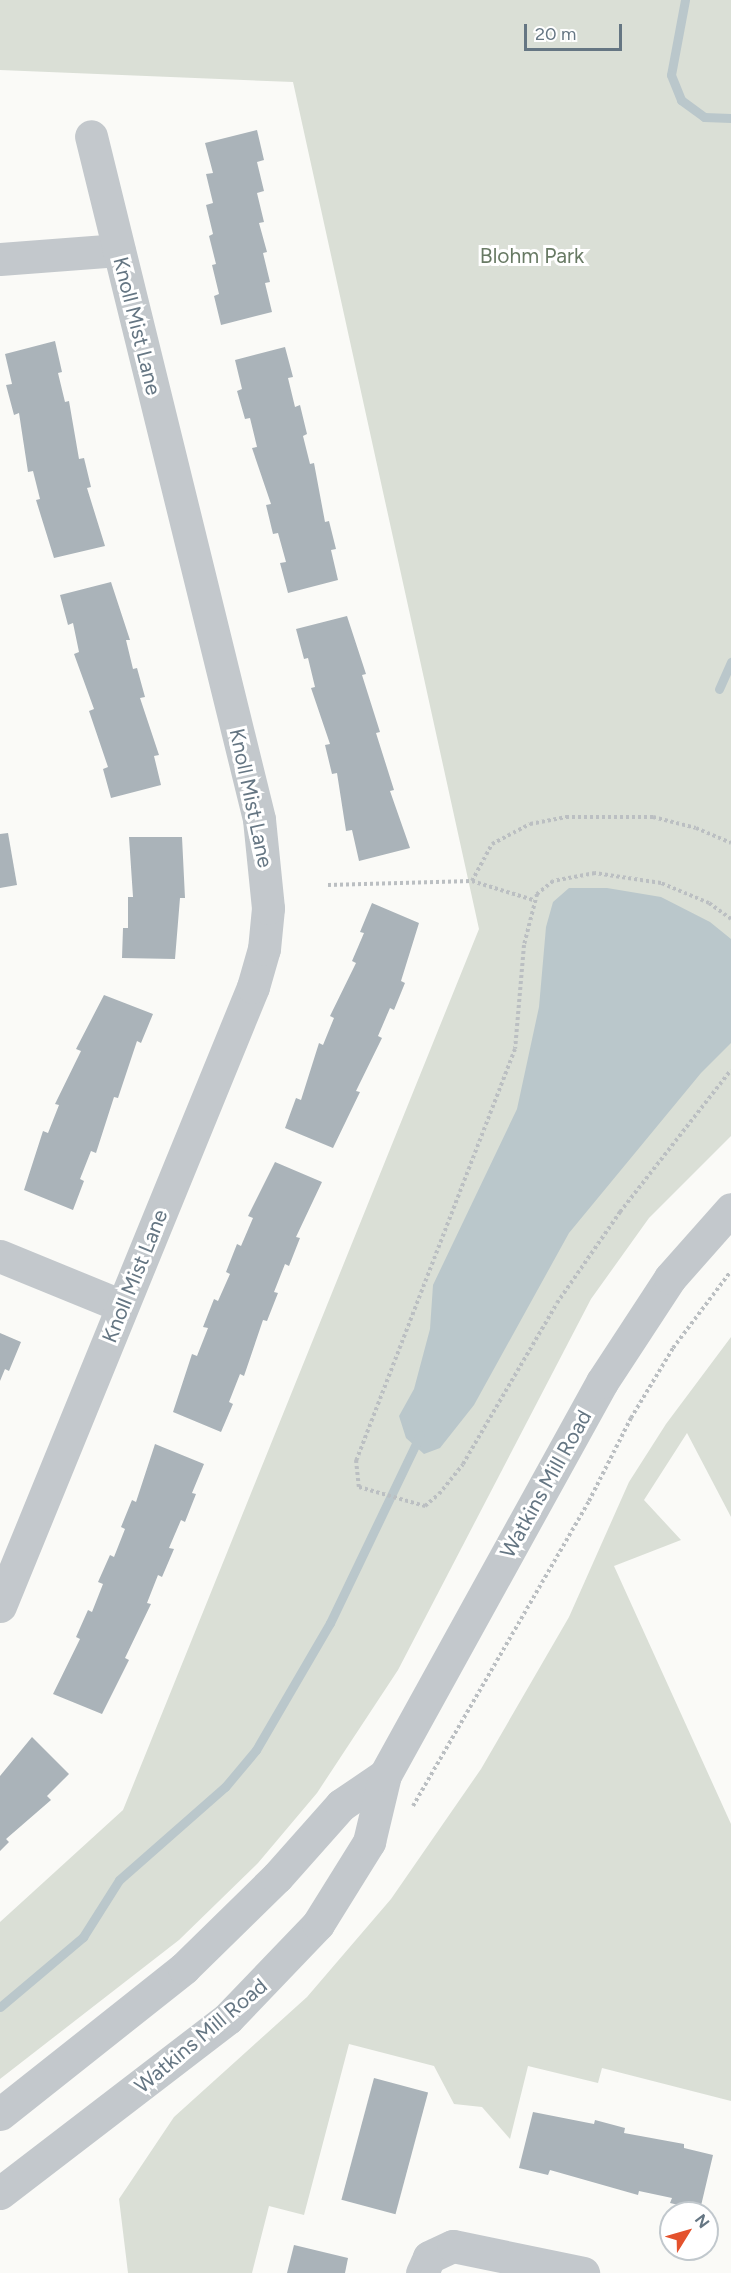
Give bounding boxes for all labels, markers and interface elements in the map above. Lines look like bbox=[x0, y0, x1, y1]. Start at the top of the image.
scale bar bbox=[527, 12, 624, 50]
text: 20 m bbox=[535, 23, 576, 45]
park label: Blohm Park bbox=[480, 243, 584, 269]
street label: Knoll Mist Lane bbox=[108, 254, 166, 398]
street label: Knoll Mist Lane bbox=[224, 726, 278, 870]
street label: Knoll Mist Lane bbox=[97, 1206, 173, 1346]
street label: Watkins Mill Road bbox=[495, 1406, 597, 1562]
street label: Watkins Mill Road bbox=[130, 1973, 272, 2099]
north arrow bbox=[659, 2201, 719, 2261]
text: N bbox=[691, 2210, 713, 2232]

